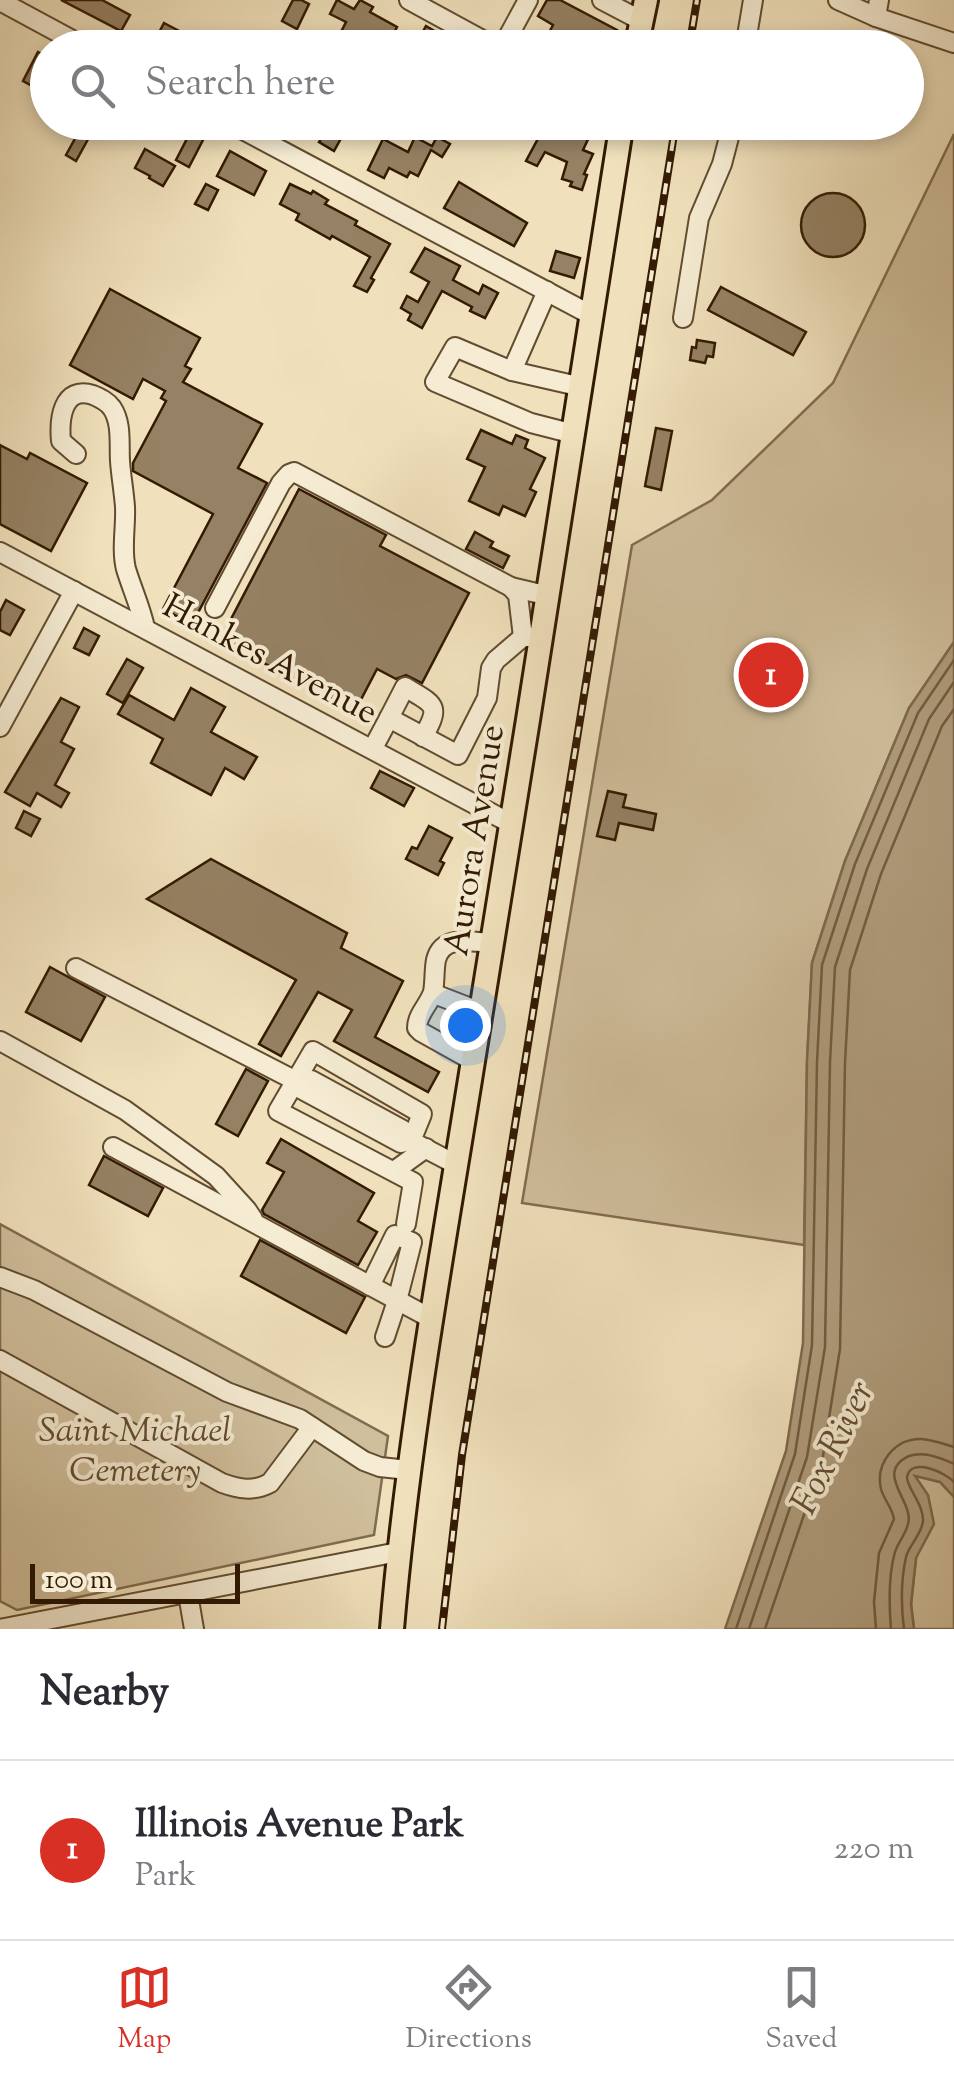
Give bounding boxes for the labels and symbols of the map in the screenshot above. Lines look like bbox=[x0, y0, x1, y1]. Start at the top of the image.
street label: Hankes Avenue bbox=[153, 583, 386, 739]
pin: 1 bbox=[738, 638, 804, 712]
street label: Aurora Avenue bbox=[433, 721, 520, 960]
your location bbox=[440, 1000, 491, 1051]
water label: Fox River bbox=[779, 1373, 890, 1525]
park label: Saint Michael Cemetery bbox=[39, 1407, 231, 1498]
scale bar bbox=[30, 1559, 240, 1604]

